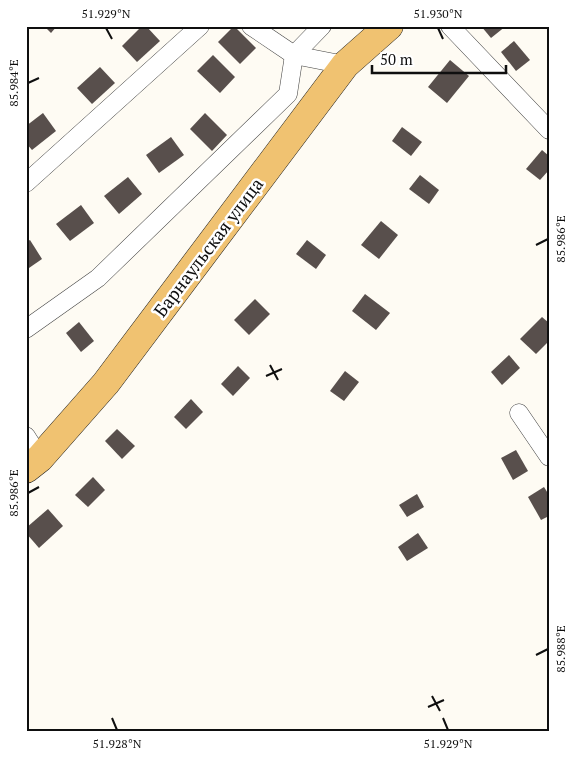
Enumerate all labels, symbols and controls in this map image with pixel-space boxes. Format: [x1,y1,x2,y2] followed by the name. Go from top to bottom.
[81,6,131,21] text: 51.929°N
[413,6,463,21] text: 51.930°N
[372,42,506,74] scale bar
[380,49,413,69] text: 50 m
[6,59,21,107] text: 85.984°E
[148,173,268,321] street label: Барнаульская улица
[553,215,568,263] text: 85.986°E
[6,469,21,517] text: 85.986°E
[553,625,568,673] text: 85.988°E
[92,736,142,751] text: 51.928°N
[423,736,473,751] text: 51.929°N

